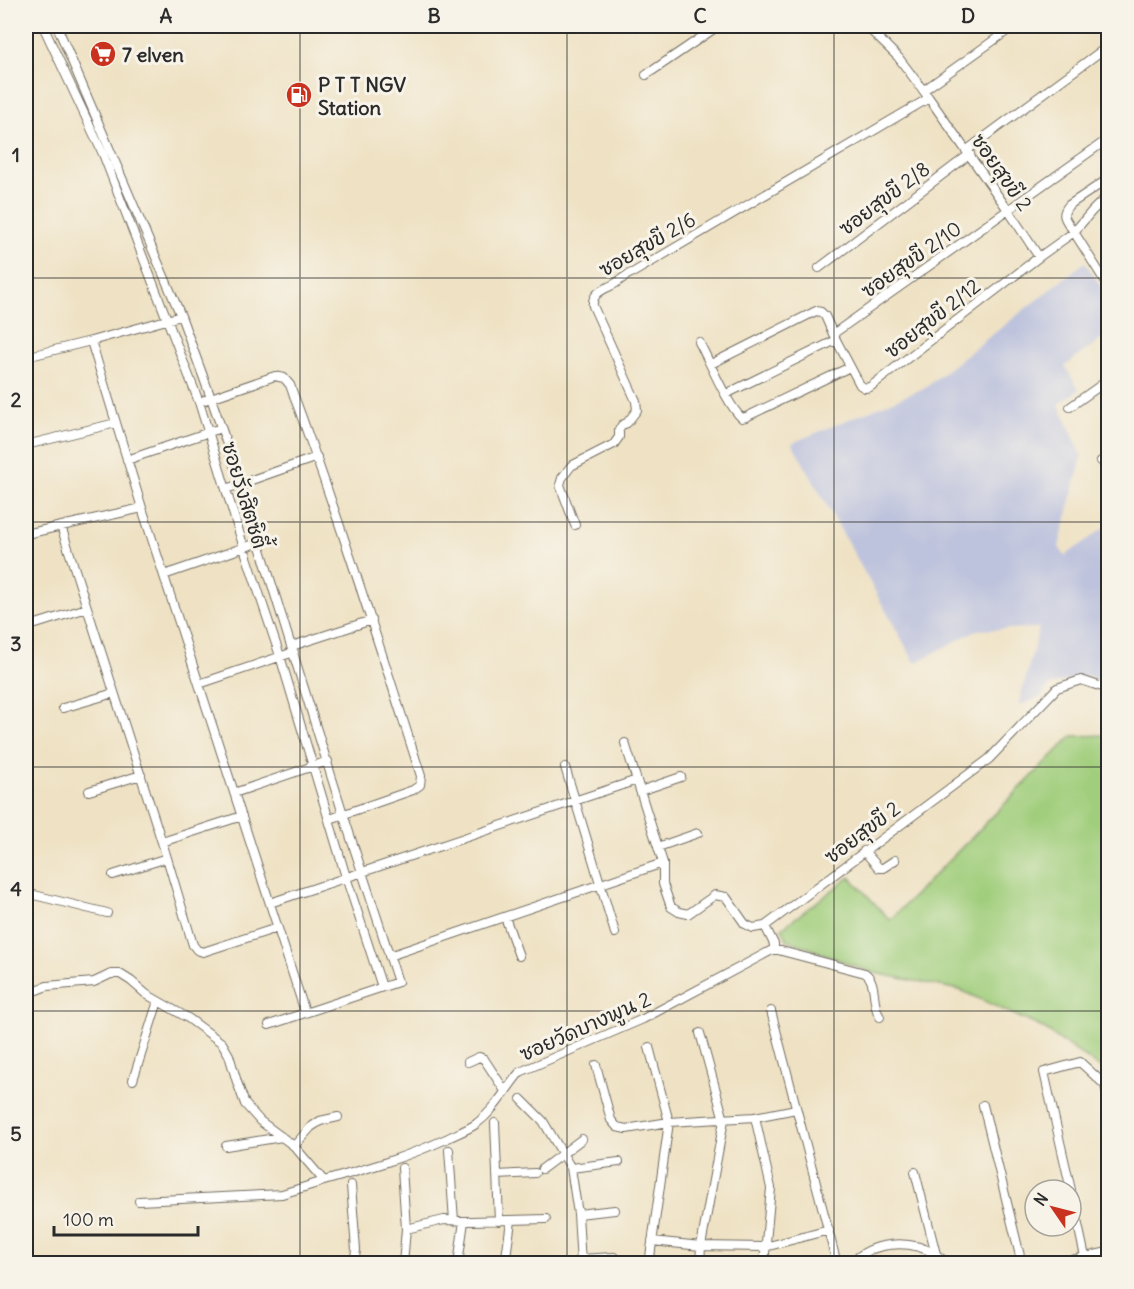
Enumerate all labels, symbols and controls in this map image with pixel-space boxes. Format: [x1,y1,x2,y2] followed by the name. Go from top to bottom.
[160,3,173,28] text: A
[427,3,441,28] text: B
[693,3,707,28] text: C
[961,3,975,28] text: D
[88,39,118,69] supermarket icon: 7 elven
[122,42,184,67] place label: 7 elven
[318,72,406,120] place label: P T T NGV Station
[284,80,314,110] fuel station icon: P T T NGV Station
[963,129,1038,218] street label: ซอยสุขขี 2
[12,142,20,167] text: 1
[834,156,937,243] street label: ซอยสุขขี 2/8
[594,206,702,285] street label: ซอยสุขขี 2/6
[856,215,968,306] street label: ซอยสุขขี 2/10
[879,273,987,366] street label: ซอยสุขขี 2/12
[11,387,22,412] text: 2
[217,437,280,554] street label: ซอยรังสิตซิตี้
[10,631,22,656] text: 3
[819,795,907,872] street label: ซอยสุขขี 2
[10,876,22,901] text: 4
[516,986,656,1070] street label: ซอยวัดบางพูน 2
[10,1121,22,1146] text: 5
[1023,1178,1083,1238] north arrow
[1029,1189,1052,1210] text: N
[54,1199,198,1237] scale bar
[63,1208,114,1231] text: 100 m

